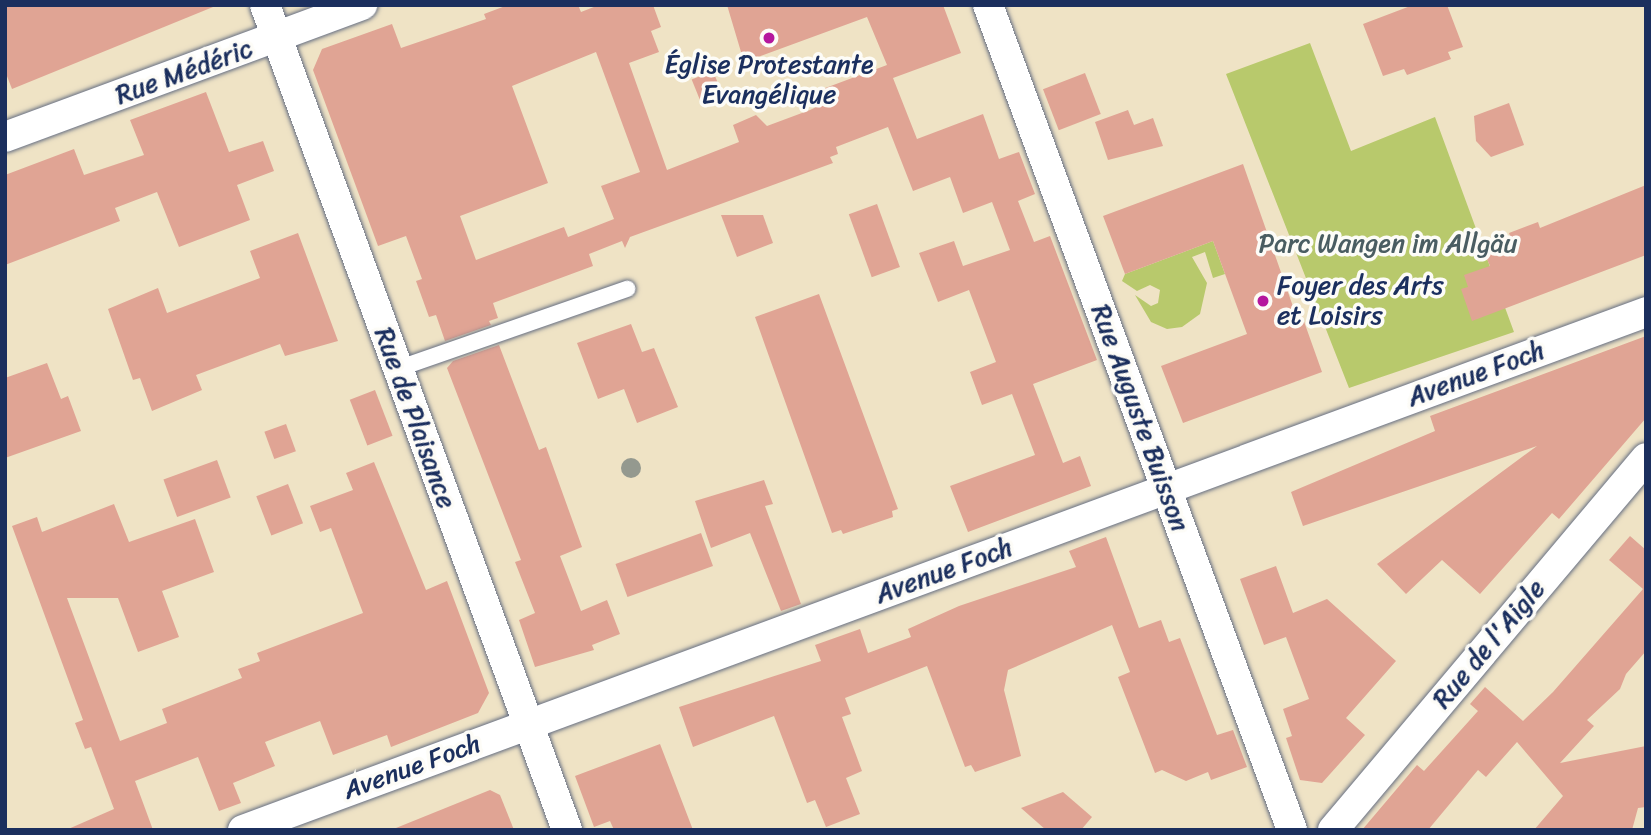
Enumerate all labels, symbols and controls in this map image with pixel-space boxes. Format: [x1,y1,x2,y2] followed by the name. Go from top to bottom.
[761,30,777,46] marker: Église Protestante Evangélique
[112,33,256,111] street label: Rue Médéric
[664,49,874,110] place label: Église Protestante Evangélique
[1258,228,1518,260] park label: Parc Wangen im Allgäu
[1277,270,1444,332] place label: Foyer des Arts et Loisirs
[1255,293,1271,309] marker: Foyer des Arts et Loisirs
[1085,301,1195,535] street label: Rue Auguste Buisson
[367,322,463,514] street label: Rue de Plaisance
[1403,335,1549,413] street label: Avenue Foch
[871,532,1017,610] street label: Avenue Foch
[1426,573,1552,715] street label: Rue de l'Aigle
[339,728,485,806] street label: Avenue Foch

